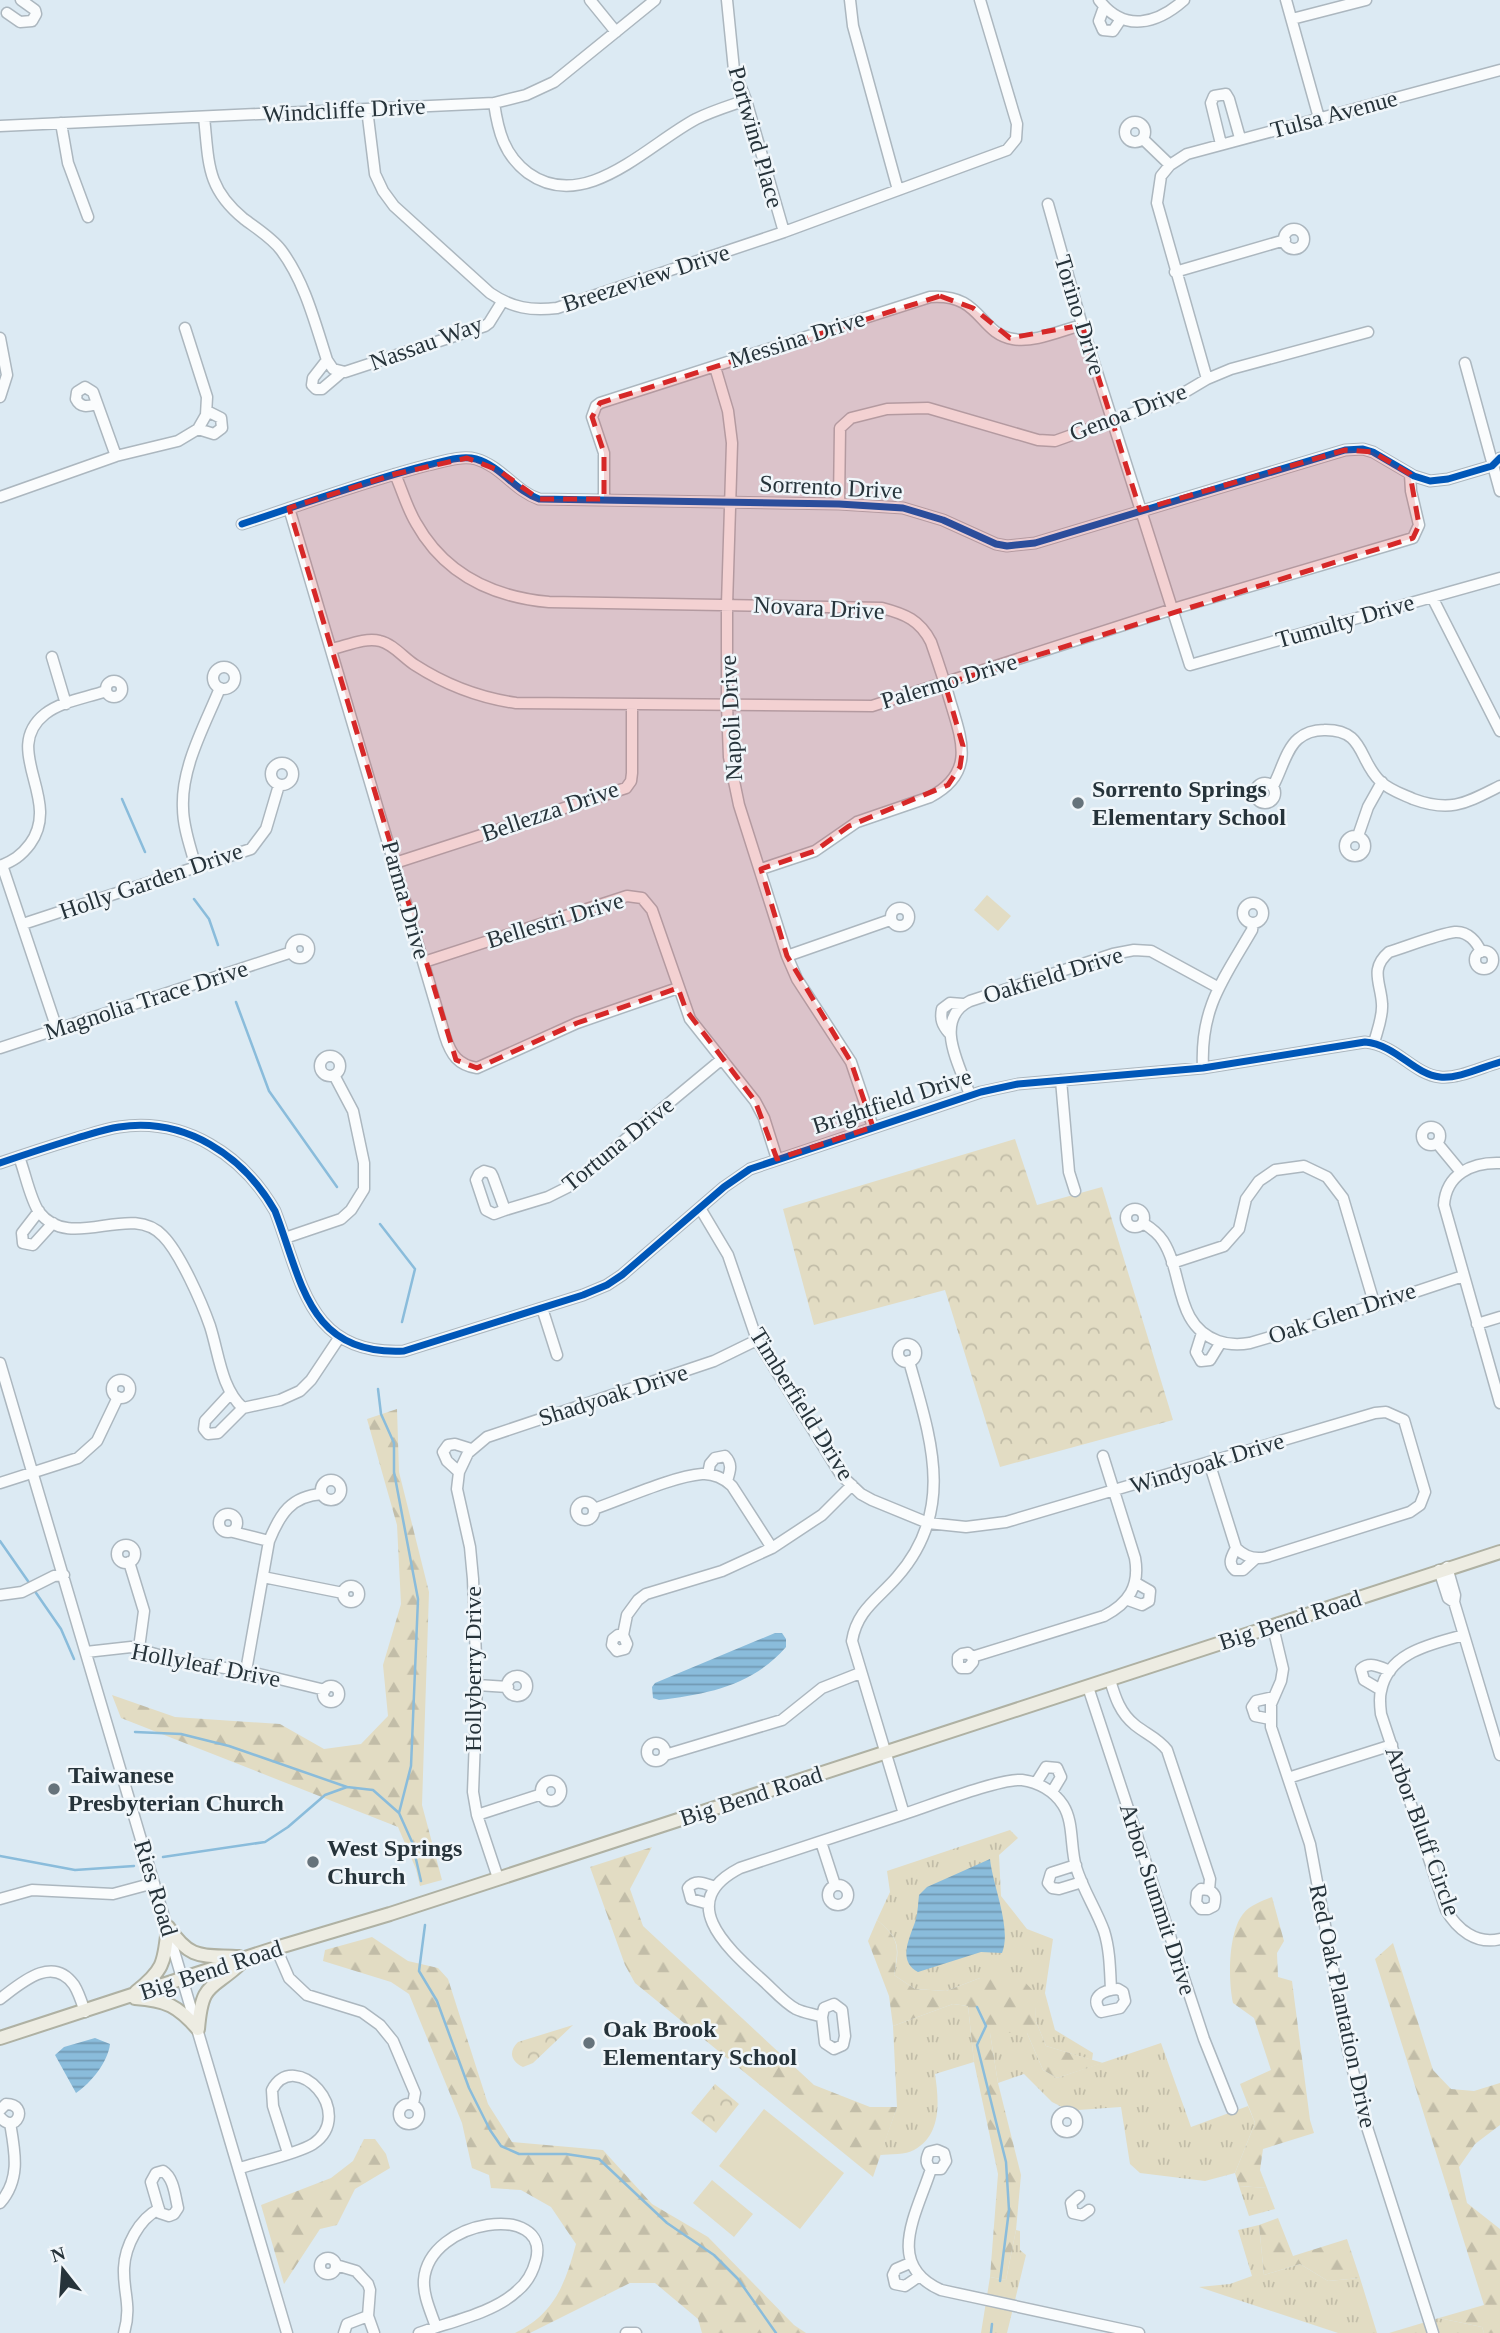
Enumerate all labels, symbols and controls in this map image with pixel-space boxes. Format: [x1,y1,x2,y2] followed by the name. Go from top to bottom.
[723,63,789,211] street label: Portwind Place
[1268,85,1400,143] street label: Tulsa Avenue
[262,93,426,127] street label: Windcliffe Drive
[559,239,733,317] street label: Breezeview Drive
[1049,252,1111,378] street label: Torino Drive
[726,305,868,373] street label: Messina Drive
[366,311,486,375] street label: Nassau Way
[1066,378,1190,446] street label: Genoa Drive
[759,470,903,504] street label: Sorrento Drive
[1273,589,1417,653] street label: Tumulty Drive
[753,592,885,624] street label: Novara Drive
[878,648,1020,714] street label: Palermo Drive
[715,654,747,782] street label: Napoli Drive
[478,775,622,847] street label: Bellezza Drive
[1092,776,1286,830] place label: Sorrento Springs Elementary School
[1070,795,1086,811] marker: Sorrento Springs Elementary School
[56,837,246,925] street label: Holly Garden Drive
[377,838,435,962] street label: Parma Drive
[483,887,627,953] street label: Bellestri Drive
[980,941,1126,1009] street label: Oakfield Drive
[41,955,251,1045] street label: Magnolia Trace Drive
[809,1063,975,1139] street label: Brightfield Drive
[557,1091,679,1197] street label: Tortuna Drive
[1265,1277,1419,1349] street label: Oak Glen Drive
[745,1323,859,1485] street label: Timberfield Drive
[535,1359,691,1431] street label: Shadyoak Drive
[1127,1427,1287,1499] street label: Windyoak Drive
[1216,1585,1364,1655] street label: Big Bend Road
[460,1586,486,1752] street label: Hollyberry Drive
[129,1638,283,1692] street label: Hollyleaf Drive
[1380,1743,1466,1919] street label: Arbor Bluff Circle
[677,1761,825,1831] street label: Big Bend Road
[68,1762,284,1816] place label: Taiwanese Presbyterian Church
[46,1781,62,1797] marker: Taiwanese Presbyterian Church
[1115,1800,1201,1998] street label: Arbor Summit Drive
[327,1835,462,1889] place label: West Springs Church
[129,1837,183,1939] street label: Ries Road
[305,1854,321,1870] marker: West Springs Church
[1304,1882,1382,2130] street label: Red Oak Plantation Drive
[137,1935,285,2005] street label: Big Bend Road
[603,2016,797,2070] place label: Oak Brook Elementary School
[581,2035,597,2051] marker: Oak Brook Elementary School
[28,2235,98,2305] north arrow
[49,2242,68,2266] text: N

